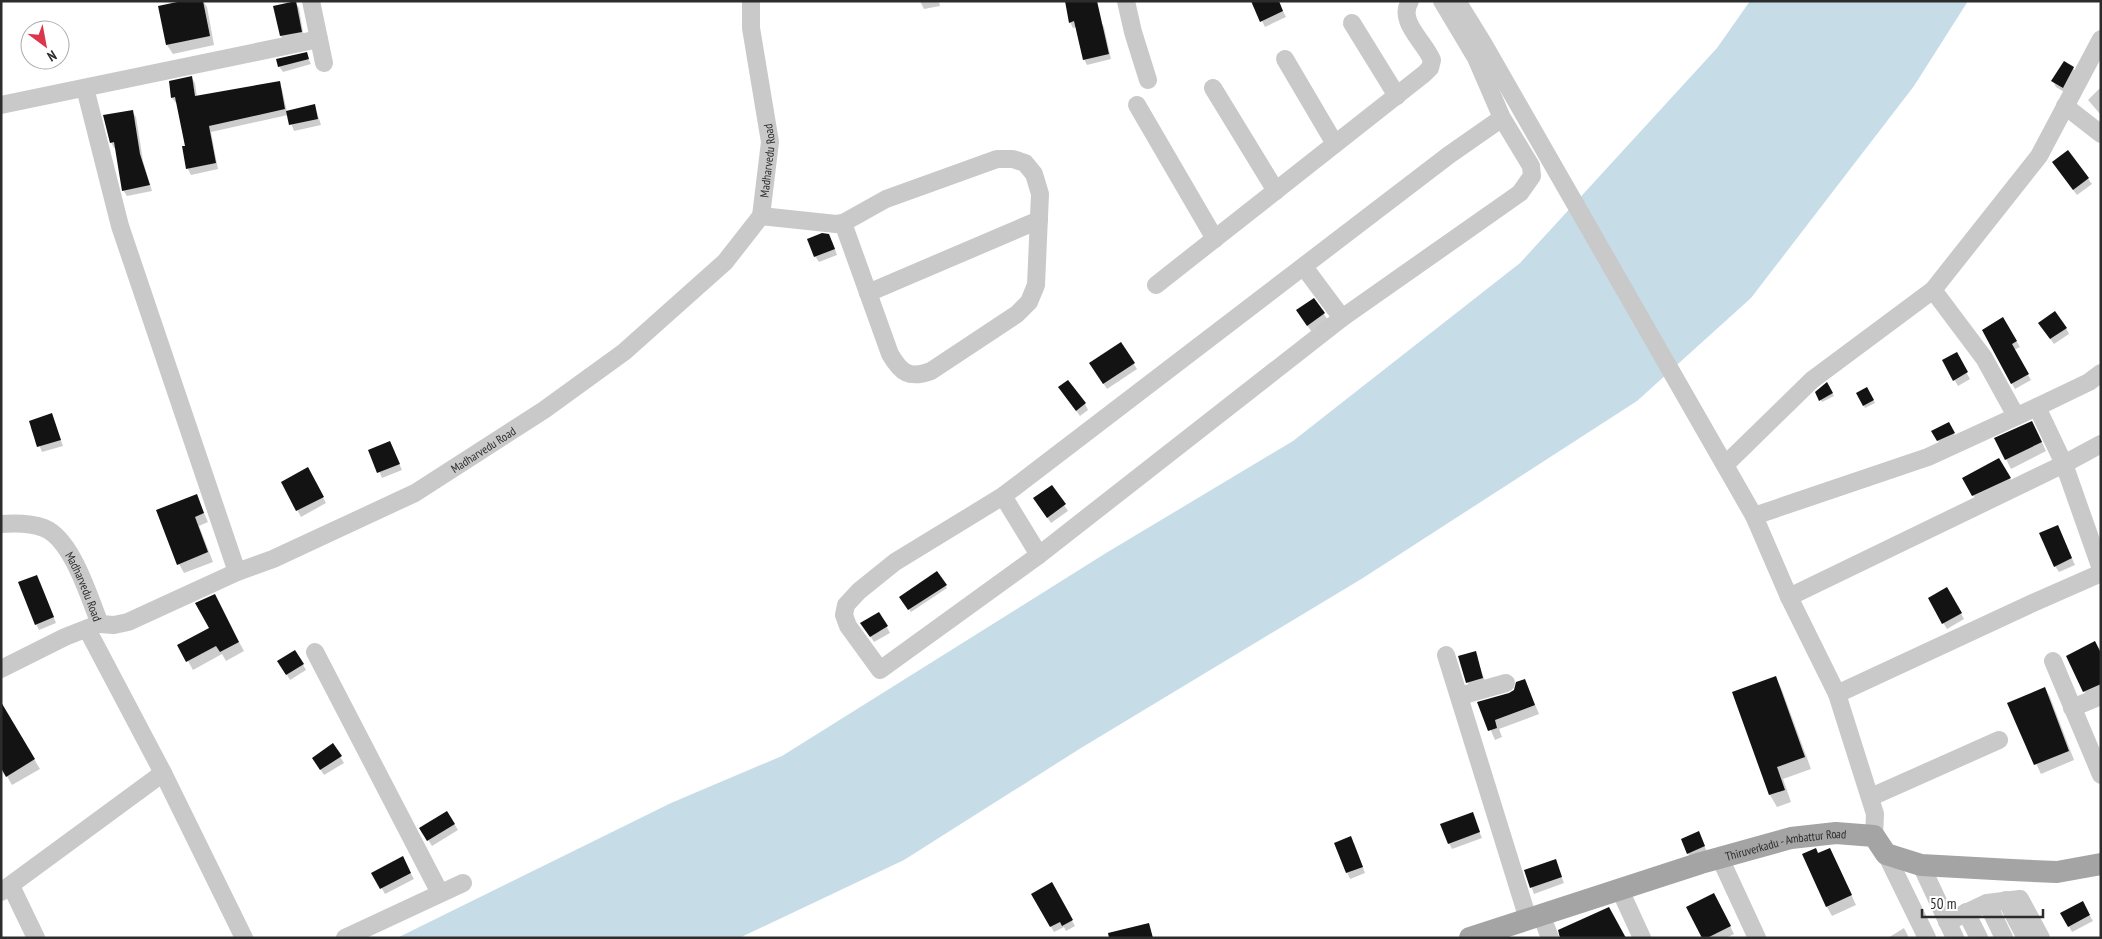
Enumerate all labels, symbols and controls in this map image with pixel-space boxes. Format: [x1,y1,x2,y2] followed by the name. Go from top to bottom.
[20,20,70,70] north arrow
[44,46,60,66] text: N
[756,123,778,198] street label: Madharvedu Road
[448,423,518,476] street label: Madharvedu Road
[62,549,106,623] street label: Madharvedu Road
[1723,826,1847,863] street label: Thiruverkadu - Ambattur Road
[1922,886,2043,918] scale bar
[1930,894,1956,913] text: 50 m

